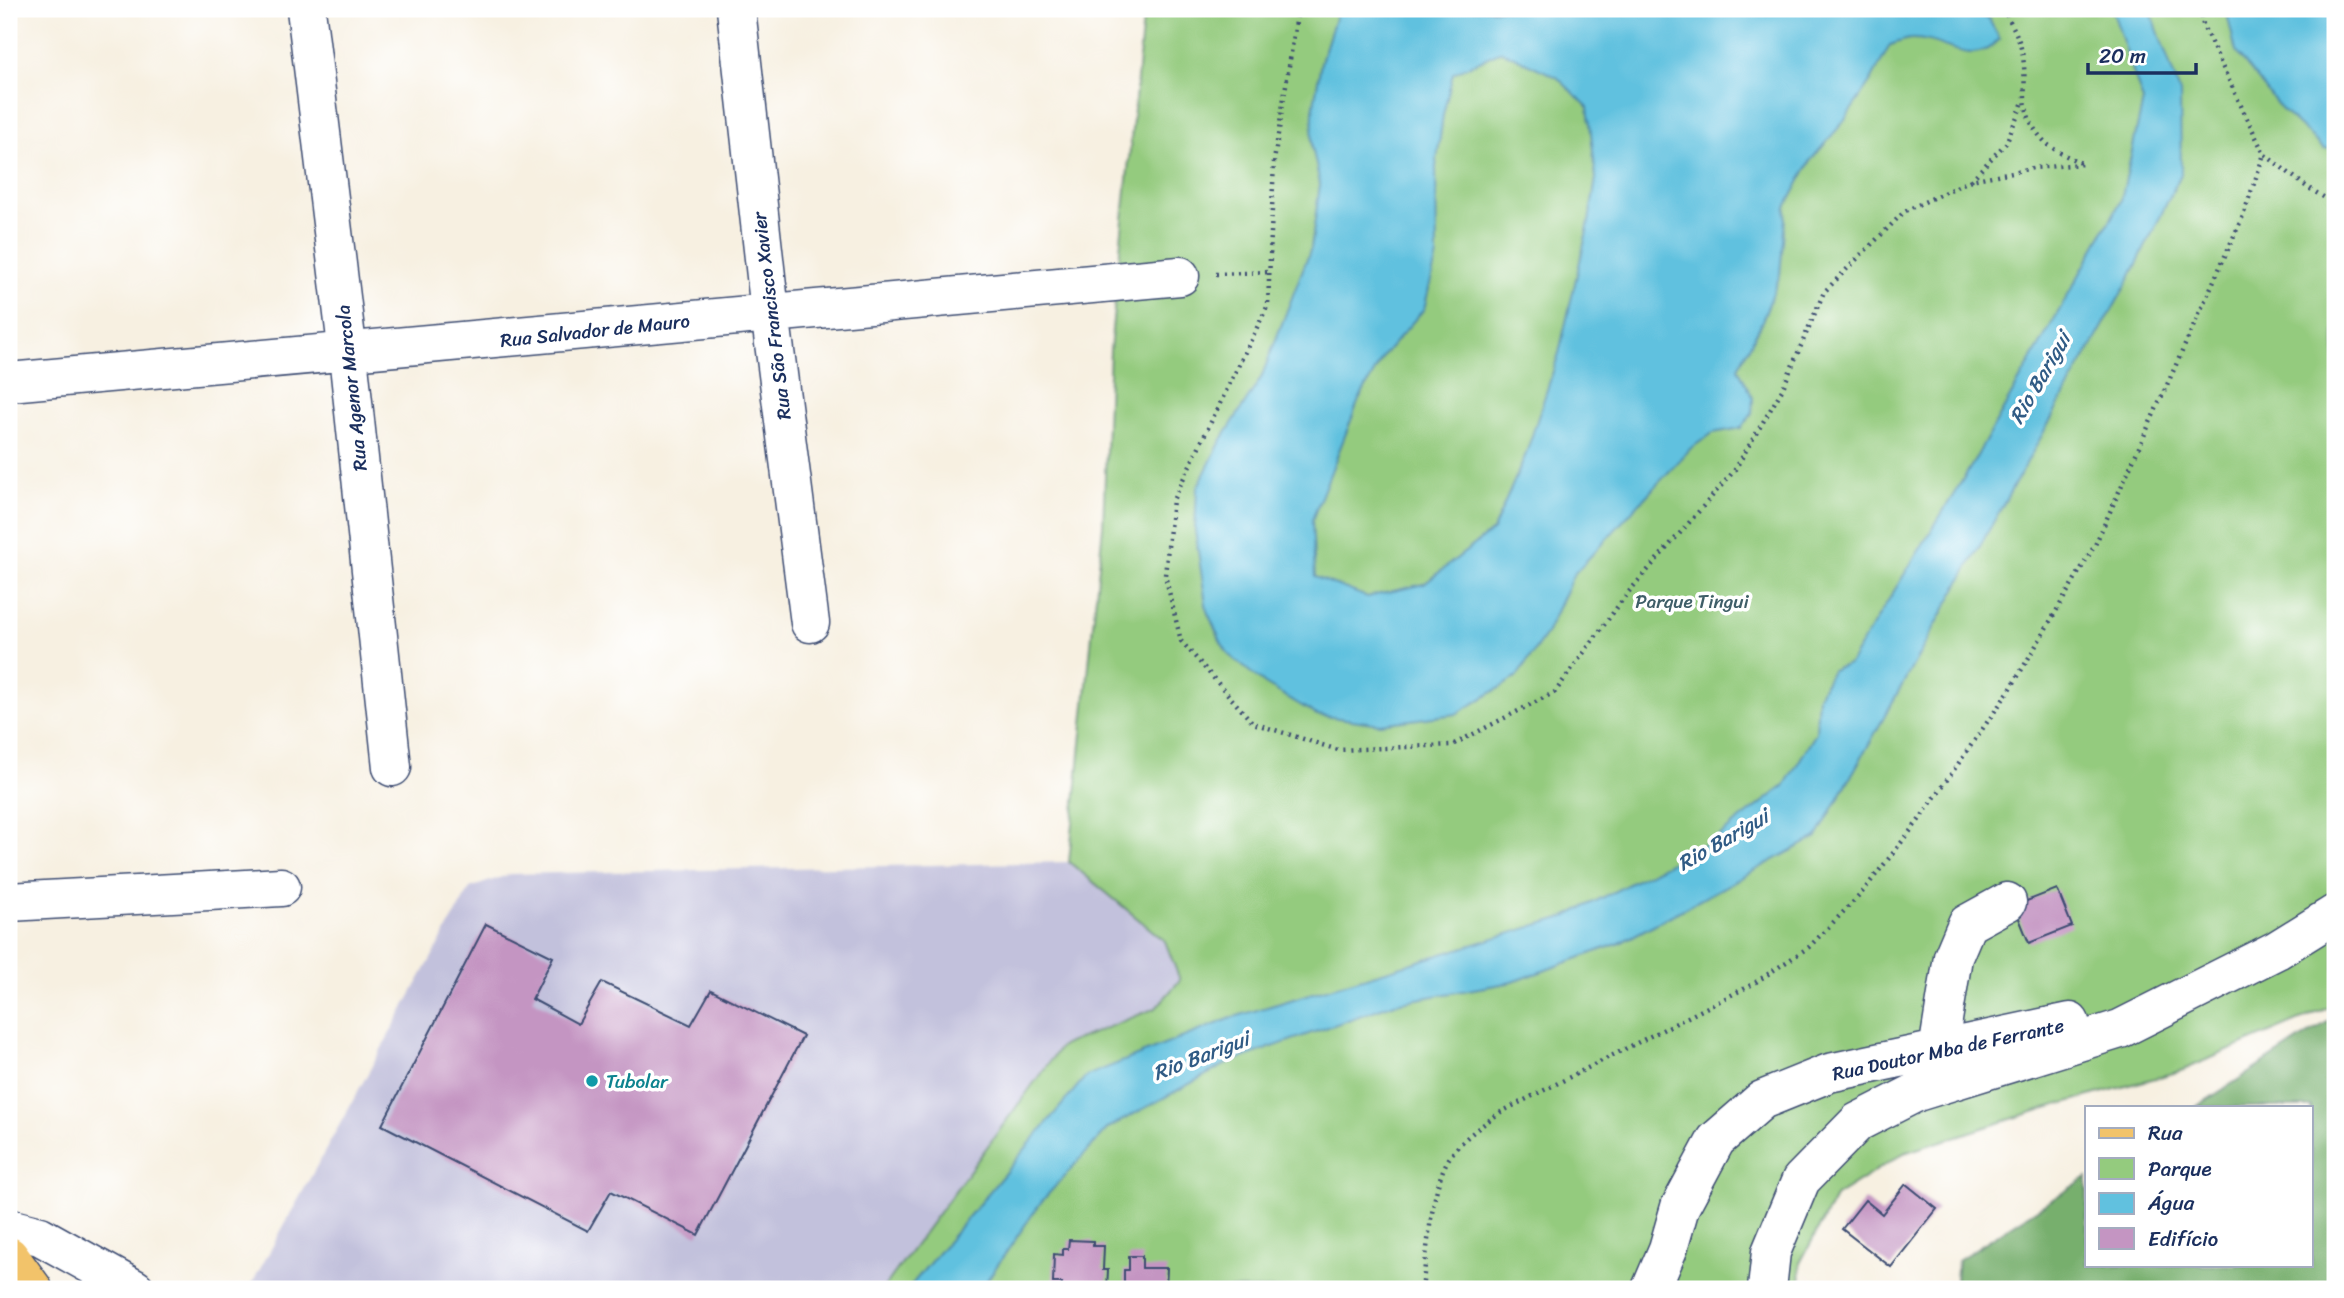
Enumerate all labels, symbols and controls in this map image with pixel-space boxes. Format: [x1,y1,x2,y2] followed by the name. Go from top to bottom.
[2088,32,2197,76] scale bar
[2099,37,2146,75] text: 20 m
[742,209,801,422] street label: Rua São Francisco Xavier
[326,303,377,473] street label: Rua Agenor Marcola
[499,304,691,357] street label: Rua Salvador de Mauro
[1998,321,2084,431] water label: Rio Barigui
[1635,585,1750,618] park label: Parque Tingui
[1670,796,1780,882] water label: Rio Barigui
[1829,1009,2067,1090] street label: Rua Doutor Mba de Ferrante
[1147,1019,1259,1092] water label: Rio Barigui
[606,1065,669,1098] place label: Tubolar
[584,1073,600,1089] marker: Tubolar
[2085,1106,2312,1266] legend
[2148,1114,2183,1152] text: Rua
[2148,1150,2212,1188] text: Parque
[2147,1184,2195,1222] text: Água
[2148,1220,2218,1258] text: Edifício

